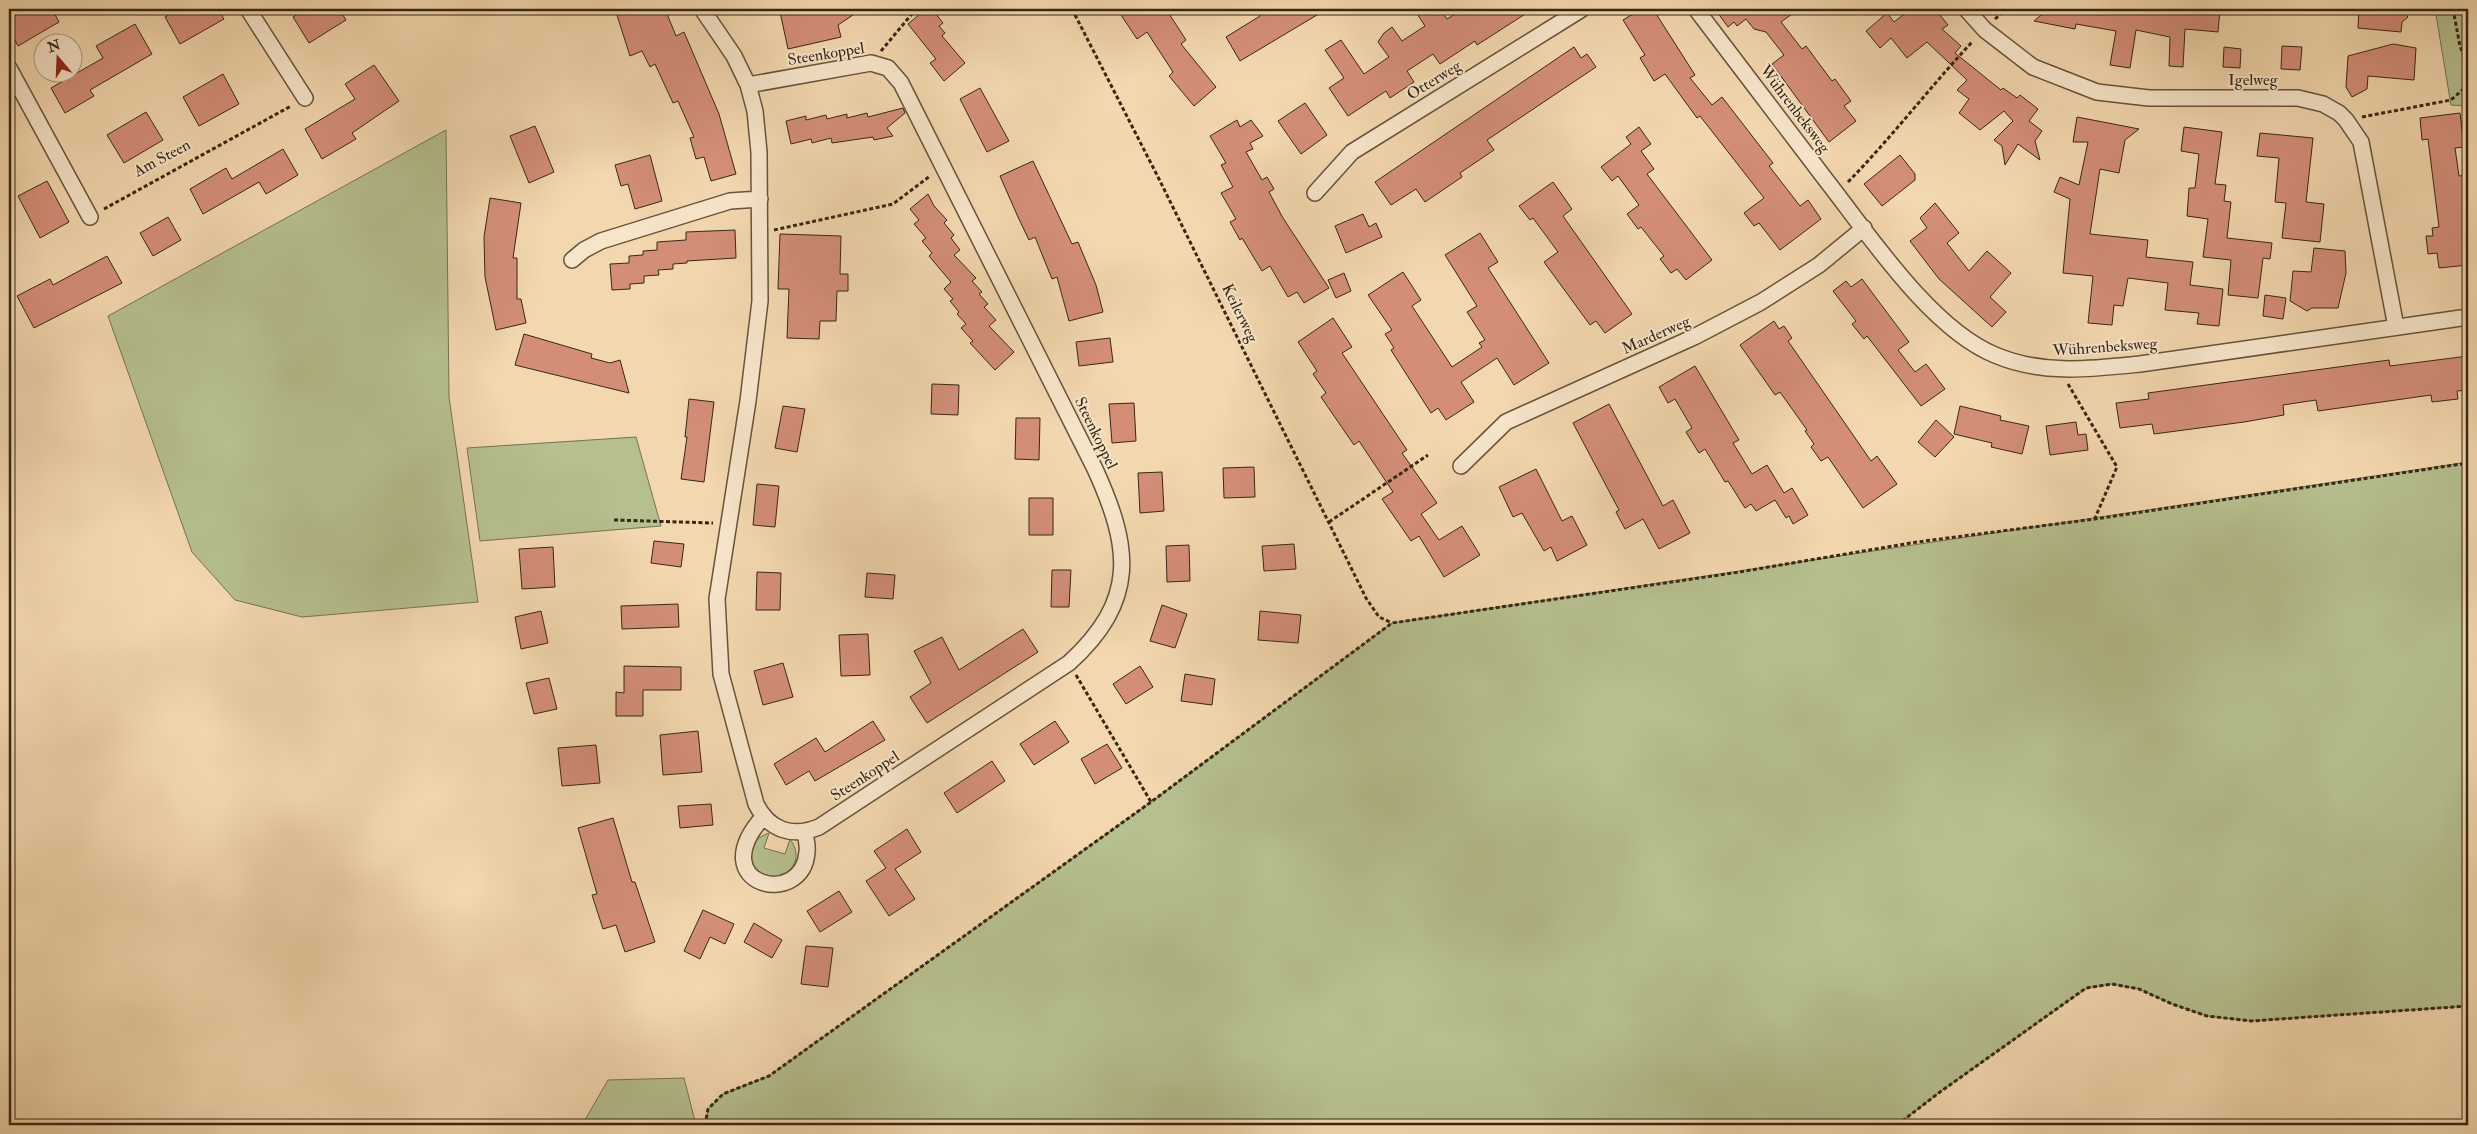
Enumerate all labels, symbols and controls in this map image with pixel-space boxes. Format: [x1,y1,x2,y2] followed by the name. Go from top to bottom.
[32,32,82,82] north arrow
[44,36,63,57] text: N
[786,38,866,71] street label: Steenkoppel
[1403,55,1466,104] street label: Otterweg
[1755,60,1835,158] street label: Wührenbeksweg
[2228,70,2279,90] street label: Igelweg
[129,135,194,182] street label: Am Steen
[1217,280,1263,347] street label: Keilerweg
[1619,311,1694,359] street label: Marderweg
[2051,333,2159,361] street label: Wührenbeksweg
[1069,394,1122,473] street label: Steenkoppel
[827,746,904,806] street label: Steenkoppel

